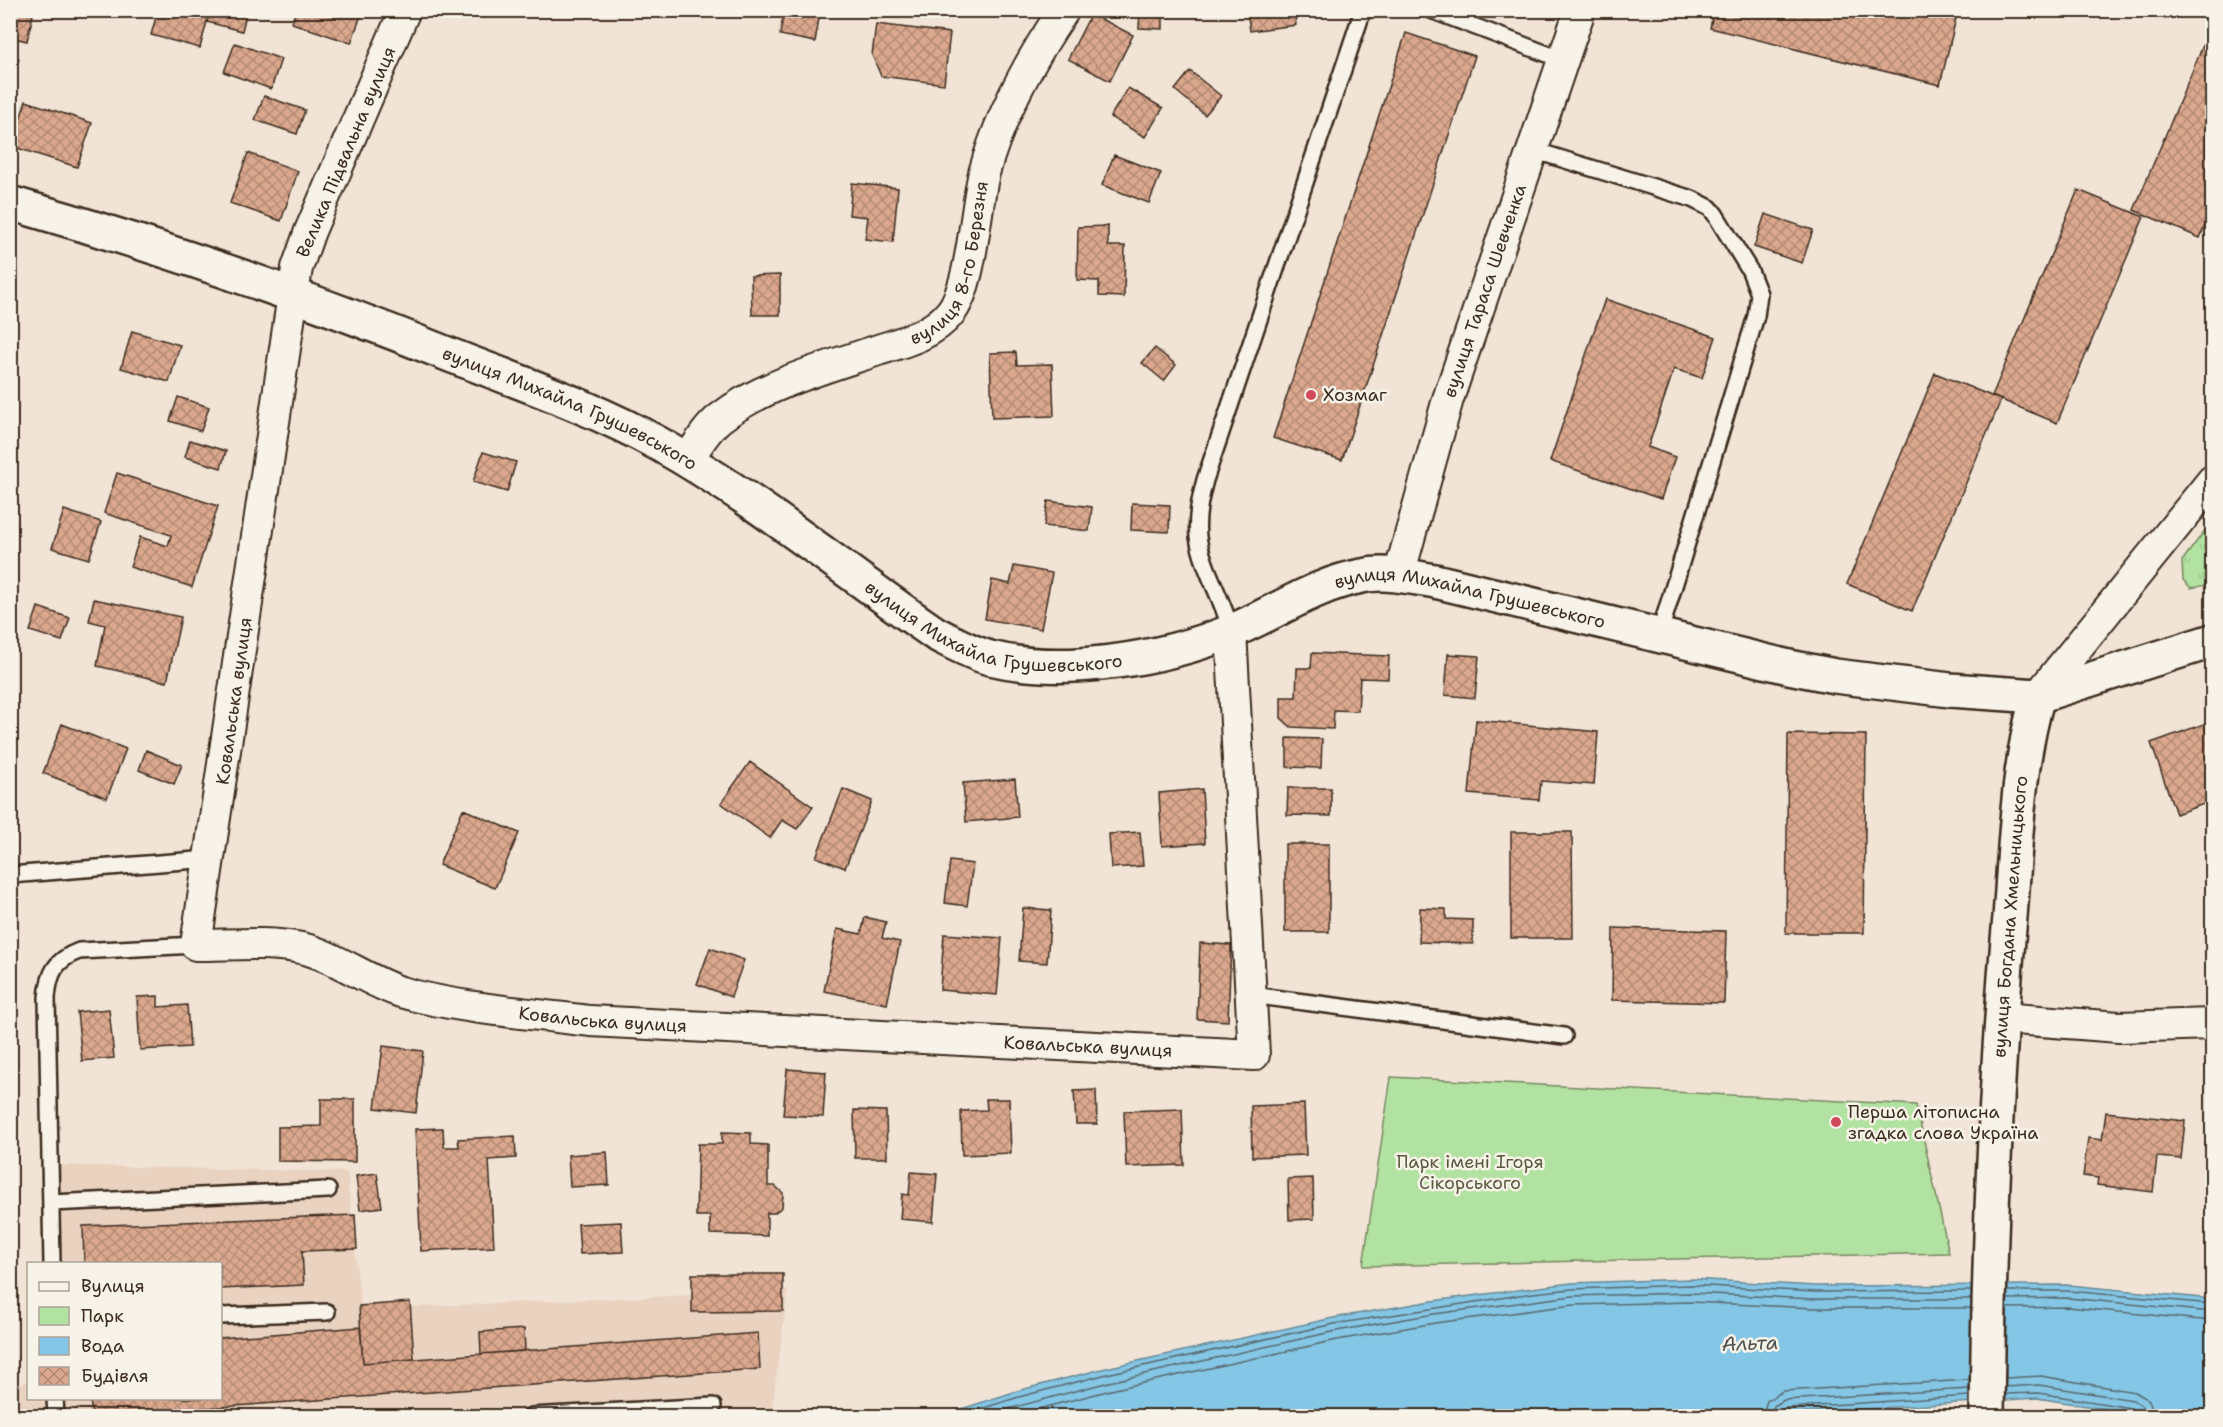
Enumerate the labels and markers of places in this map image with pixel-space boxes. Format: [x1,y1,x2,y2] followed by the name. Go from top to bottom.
[1323,383,1387,407] place label: Хозмаг
[1304,388,1318,402] marker: Хозмаг
[1848,1100,2038,1145] place label: Перша літописна згадка слова Україна
[1829,1115,1843,1129] marker: Перша літописна згадка слова Україна

